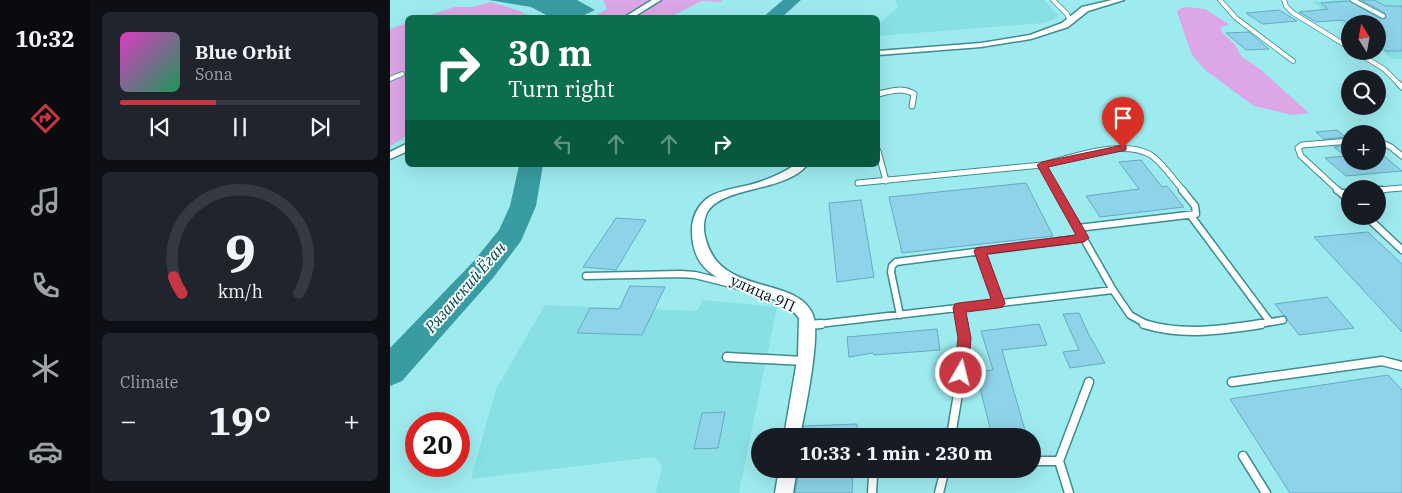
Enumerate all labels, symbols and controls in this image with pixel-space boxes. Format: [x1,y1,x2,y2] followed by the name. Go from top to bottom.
[1341,15,1386,60] north arrow
[1341,15,1386,225] map controls
[15,24,75,53] text: 10:32
[508,30,592,76] text: 30 m
[425,35,490,100] icon: right
[195,40,291,64] text: Blue Orbit
[195,64,232,84] text: Sona
[1341,70,1386,115] button: search
[508,74,615,103] text: Turn right
[1102,97,1144,148] pin
[28,101,63,136] icon: directions
[1109,104,1137,132] icon: arrive
[146,113,174,141] icon: previous
[226,113,254,141] icon: pause
[306,113,334,141] icon: next
[1341,125,1386,170] button: +
[549,130,577,158] icon: left
[602,130,630,158] icon: ahead
[655,130,683,158] icon: ahead
[708,130,736,158] icon: right
[1341,180,1386,225] button: −
[28,184,63,219] icon: music
[224,219,256,286] text: 9
[420,238,510,337] water label: Рязанский Ёган
[28,268,63,303] icon: phone
[728,270,798,316] street label: улица 9П
[217,280,263,303] text: km/h
[934,346,986,398] position arrow
[28,351,63,386] icon: climate
[120,372,178,392] text: Climate
[208,396,272,445] text: 19°
[120,402,137,439] text: −
[343,402,360,439] text: +
[405,412,470,477] speed limit sign: 20
[28,434,63,469] icon: car
[800,441,992,465] text: 10:33 · 1 min · 230 m

